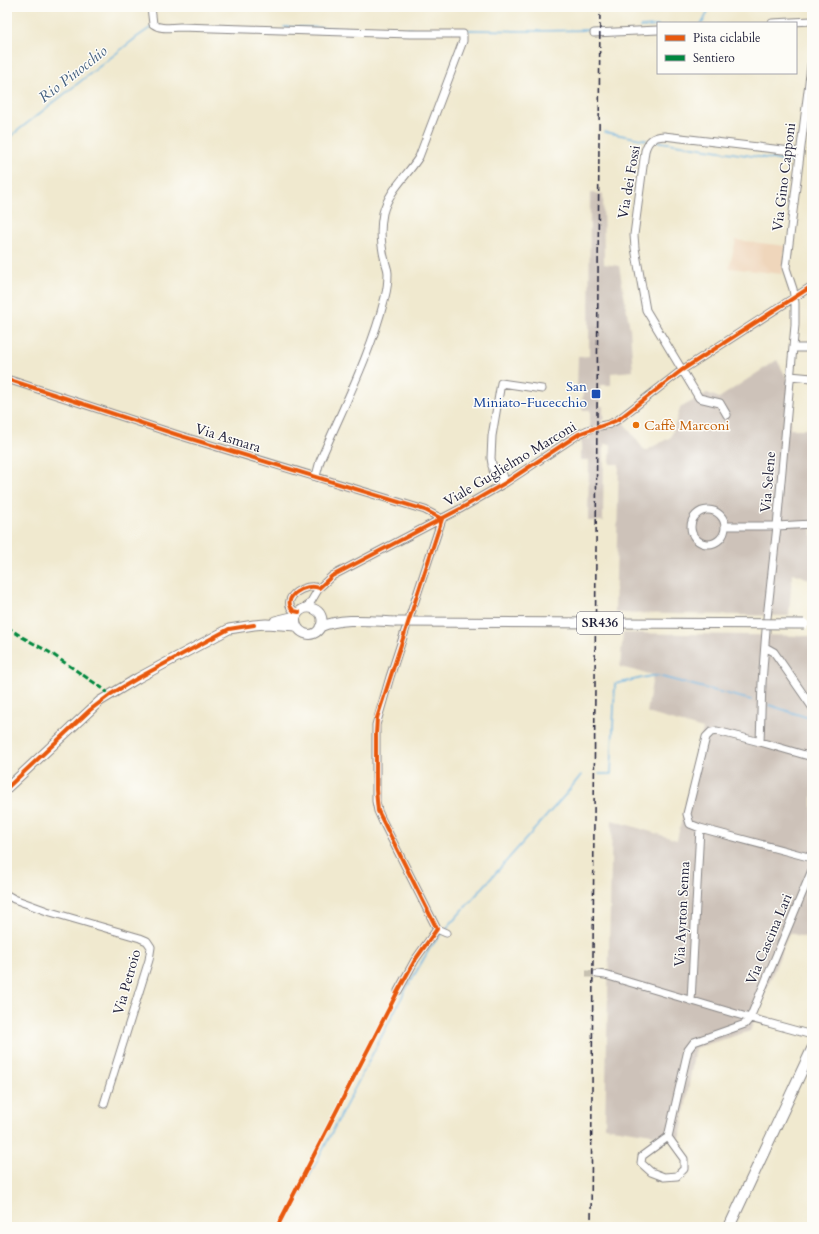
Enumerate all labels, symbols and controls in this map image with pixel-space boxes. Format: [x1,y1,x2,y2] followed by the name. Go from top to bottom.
[657,22,797,74] legend
[693,30,761,46] text: Pista ciclabile
[35,41,111,107] water label: Rio Pinocchio
[693,50,735,66] text: Sentiero
[768,121,800,232] street label: Via Gino Capponi
[613,144,645,220] street label: Via dei Fossi
[473,377,587,412] place label: San Miniato-Fucecchio
[590,388,602,400] marker: San Miniato-Fucecchio
[644,416,730,435] place label: Caffè Marconi
[440,417,580,511] street label: Viale Guglielmo Marconi
[193,419,263,457] street label: Via Asmara
[631,420,641,430] marker: Caffè Marconi
[756,450,780,514] street label: Via Selene
[577,612,623,634] road number: SR436
[670,861,694,967] street label: Via Ayrton Senna
[741,891,797,987] street label: Via Cascina Lari
[109,947,146,1017] street label: Via Petroio

